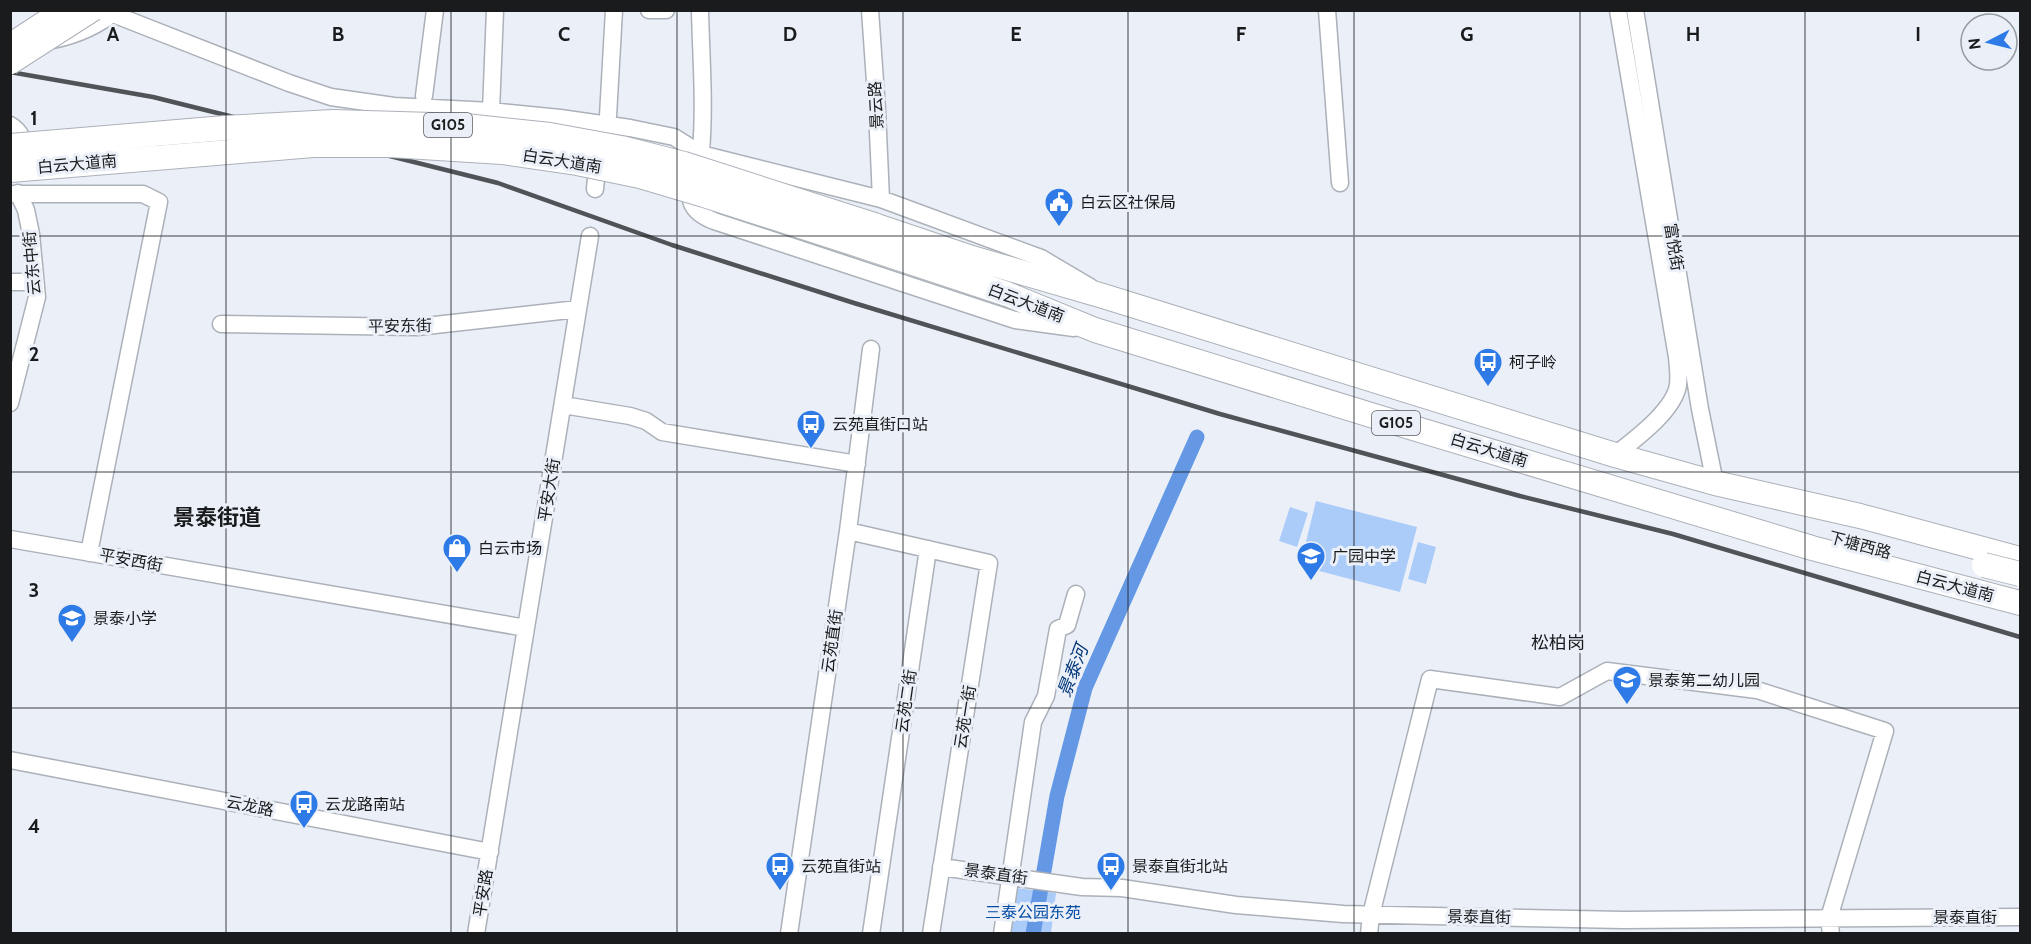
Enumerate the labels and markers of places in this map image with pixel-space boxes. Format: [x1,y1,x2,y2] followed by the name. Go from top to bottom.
[1043,186,1075,228] public building icon: 白云区社保局
[1080,193,1176,212] place label: 白云区社保局
[1472,346,1504,388] bus stop icon: 柯子岭
[1509,353,1557,372] place label: 柯子岭
[795,408,827,450] bus stop icon: 云苑直街口站
[832,415,928,434] place label: 云苑直街口站
[441,532,473,574] shop icon: 白云市场
[478,539,542,558] place label: 白云市场
[1295,540,1327,582] school or university icon: 广园中学
[1332,547,1396,566] place label: 广园中学
[56,602,88,644] school or university icon: 景泰小学
[93,609,157,628] place label: 景泰小学
[1611,664,1643,706] school or university icon: 景泰第二幼儿园
[1648,671,1760,690] place label: 景泰第二幼儿园
[288,788,320,830] bus stop icon: 云龙路南站
[325,795,405,814] place label: 云龙路南站
[764,850,796,892] bus stop icon: 云苑直街站
[1095,850,1127,892] bus stop icon: 景泰直街北站
[801,857,881,876] place label: 云苑直街站
[1132,857,1228,876] place label: 景泰直街北站

